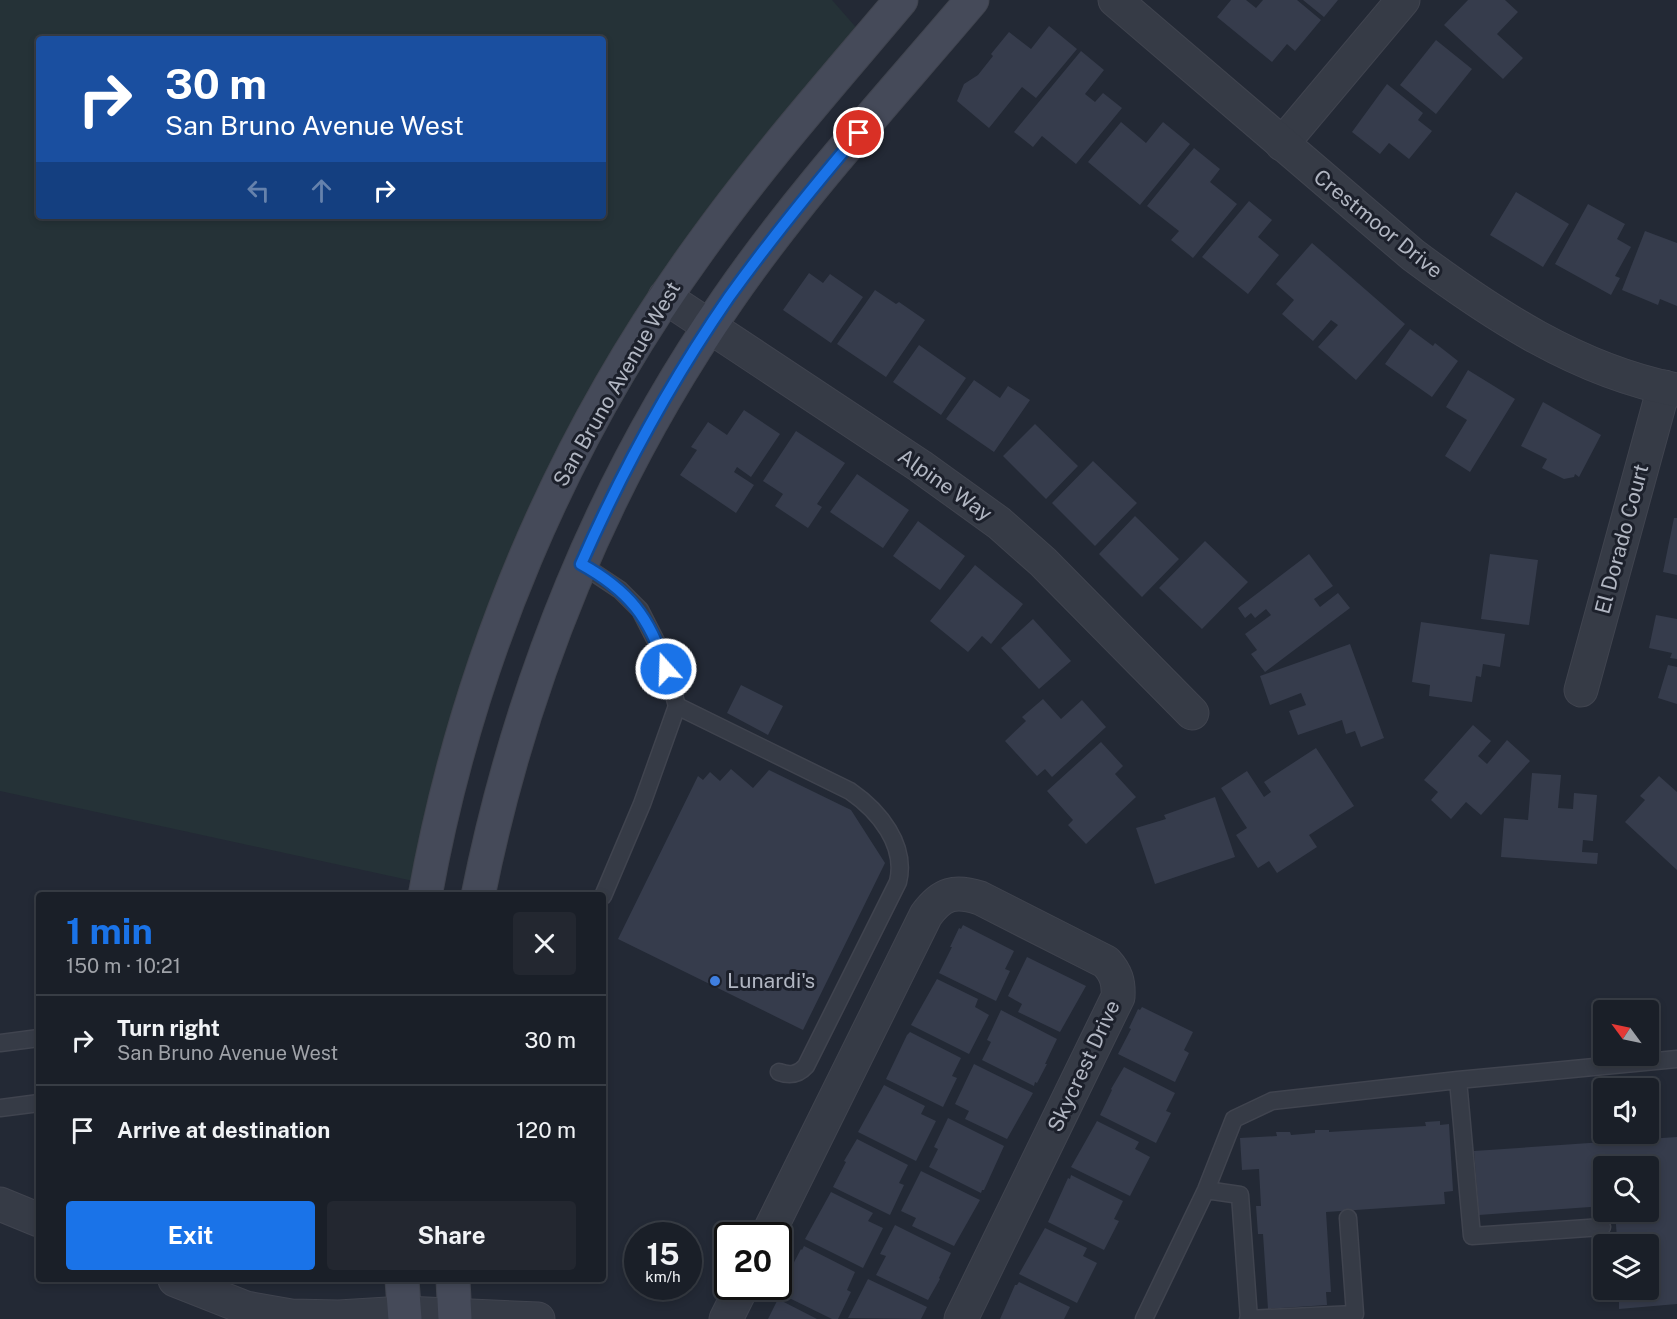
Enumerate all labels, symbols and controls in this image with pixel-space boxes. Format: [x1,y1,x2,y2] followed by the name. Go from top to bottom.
[165,59,267,108] text: 30 m
[66,60,144,138] icon: right
[833,107,884,158] pin
[165,109,464,141] text: San Bruno Avenue West
[842,116,875,149] icon: arrive
[1309,164,1448,283] street label: Crestmoor Drive
[242,174,275,207] icon: left
[305,174,338,207] icon: ahead
[368,174,401,207] icon: right
[548,277,686,491] street label: San Bruno Avenue West
[893,443,997,526] street label: Alpine Way
[1589,461,1654,617] street label: El Dorado Court
[634,637,698,701] position arrow
[66,910,153,952] text: 1 min
[513,912,576,975] button: close
[66,954,181,978] text: 150 m · 10:21
[727,968,815,993] place label: Lunardi's
[708,974,722,988] marker: Lunardi's
[1042,996,1125,1136] street label: Skycrest Drive
[1593,1000,1659,1066] north arrow
[1593,1000,1659,1300] map controls
[117,1015,220,1041] text: Turn right
[66,1024,99,1057] icon: right
[524,1027,576,1053] text: 30 m
[117,1041,338,1065] text: San Bruno Avenue West
[1593,1078,1659,1144] button: sound
[66,1114,99,1147] icon: arrive
[117,1117,330,1143] text: Arrive at destination
[516,1117,576,1143] text: 120 m
[1593,1156,1659,1222] button: search
[66,1201,315,1270] button: Exit
[327,1201,576,1270] button: Share
[714,1222,792,1300] speed limit sign: 20
[1593,1234,1659,1300] button: layers
[646,1236,680,1272] text: 15
[645,1268,681,1285] text: km/h

